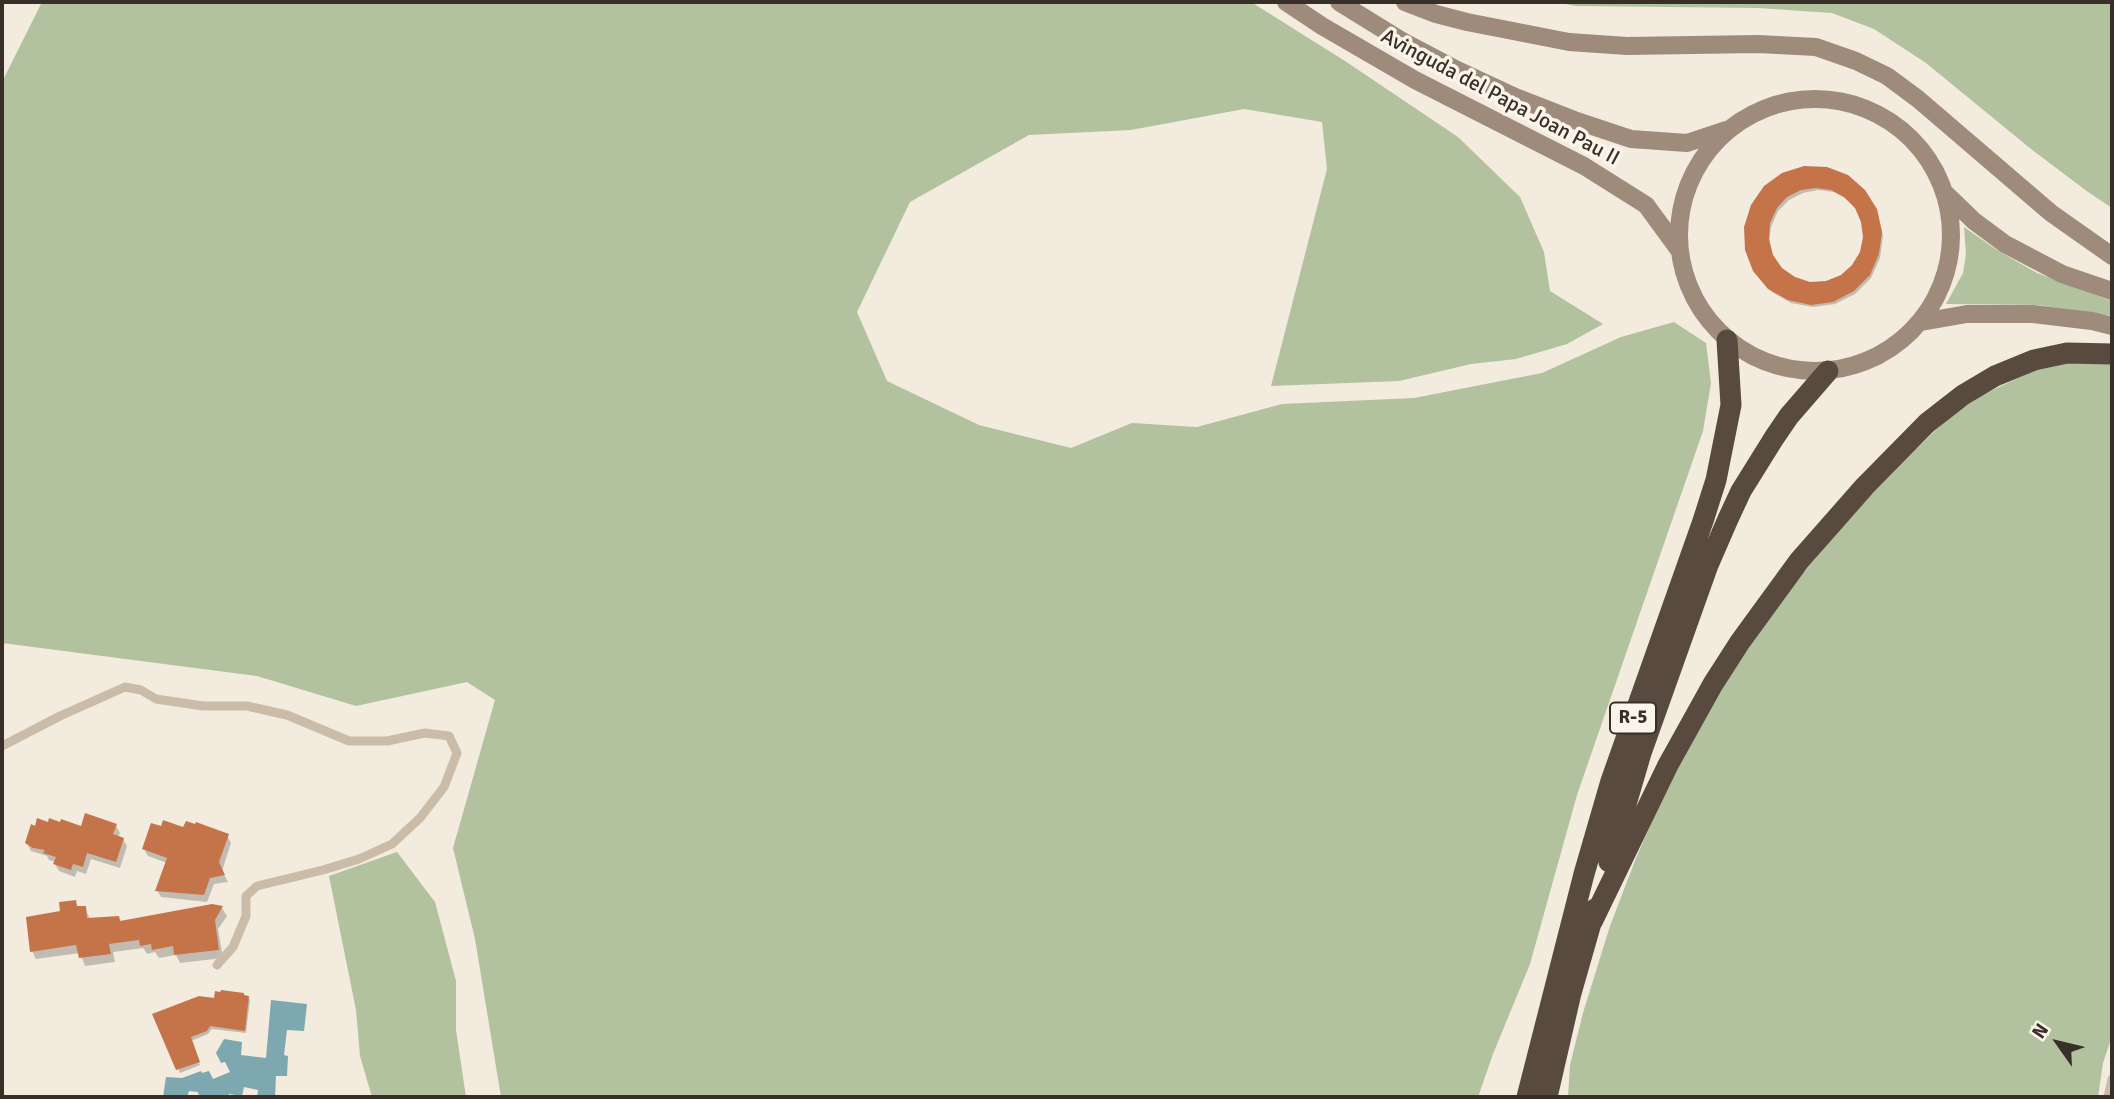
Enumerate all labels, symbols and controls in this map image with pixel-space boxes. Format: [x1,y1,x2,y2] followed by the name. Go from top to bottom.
[1376,24,1624,172] street label: Avinguda del Papa Joan Pau II
[1610,702,1656,734] road number: R-5
[2023,1008,2093,1078] north arrow
[2027,1019,2054,1043] text: N

